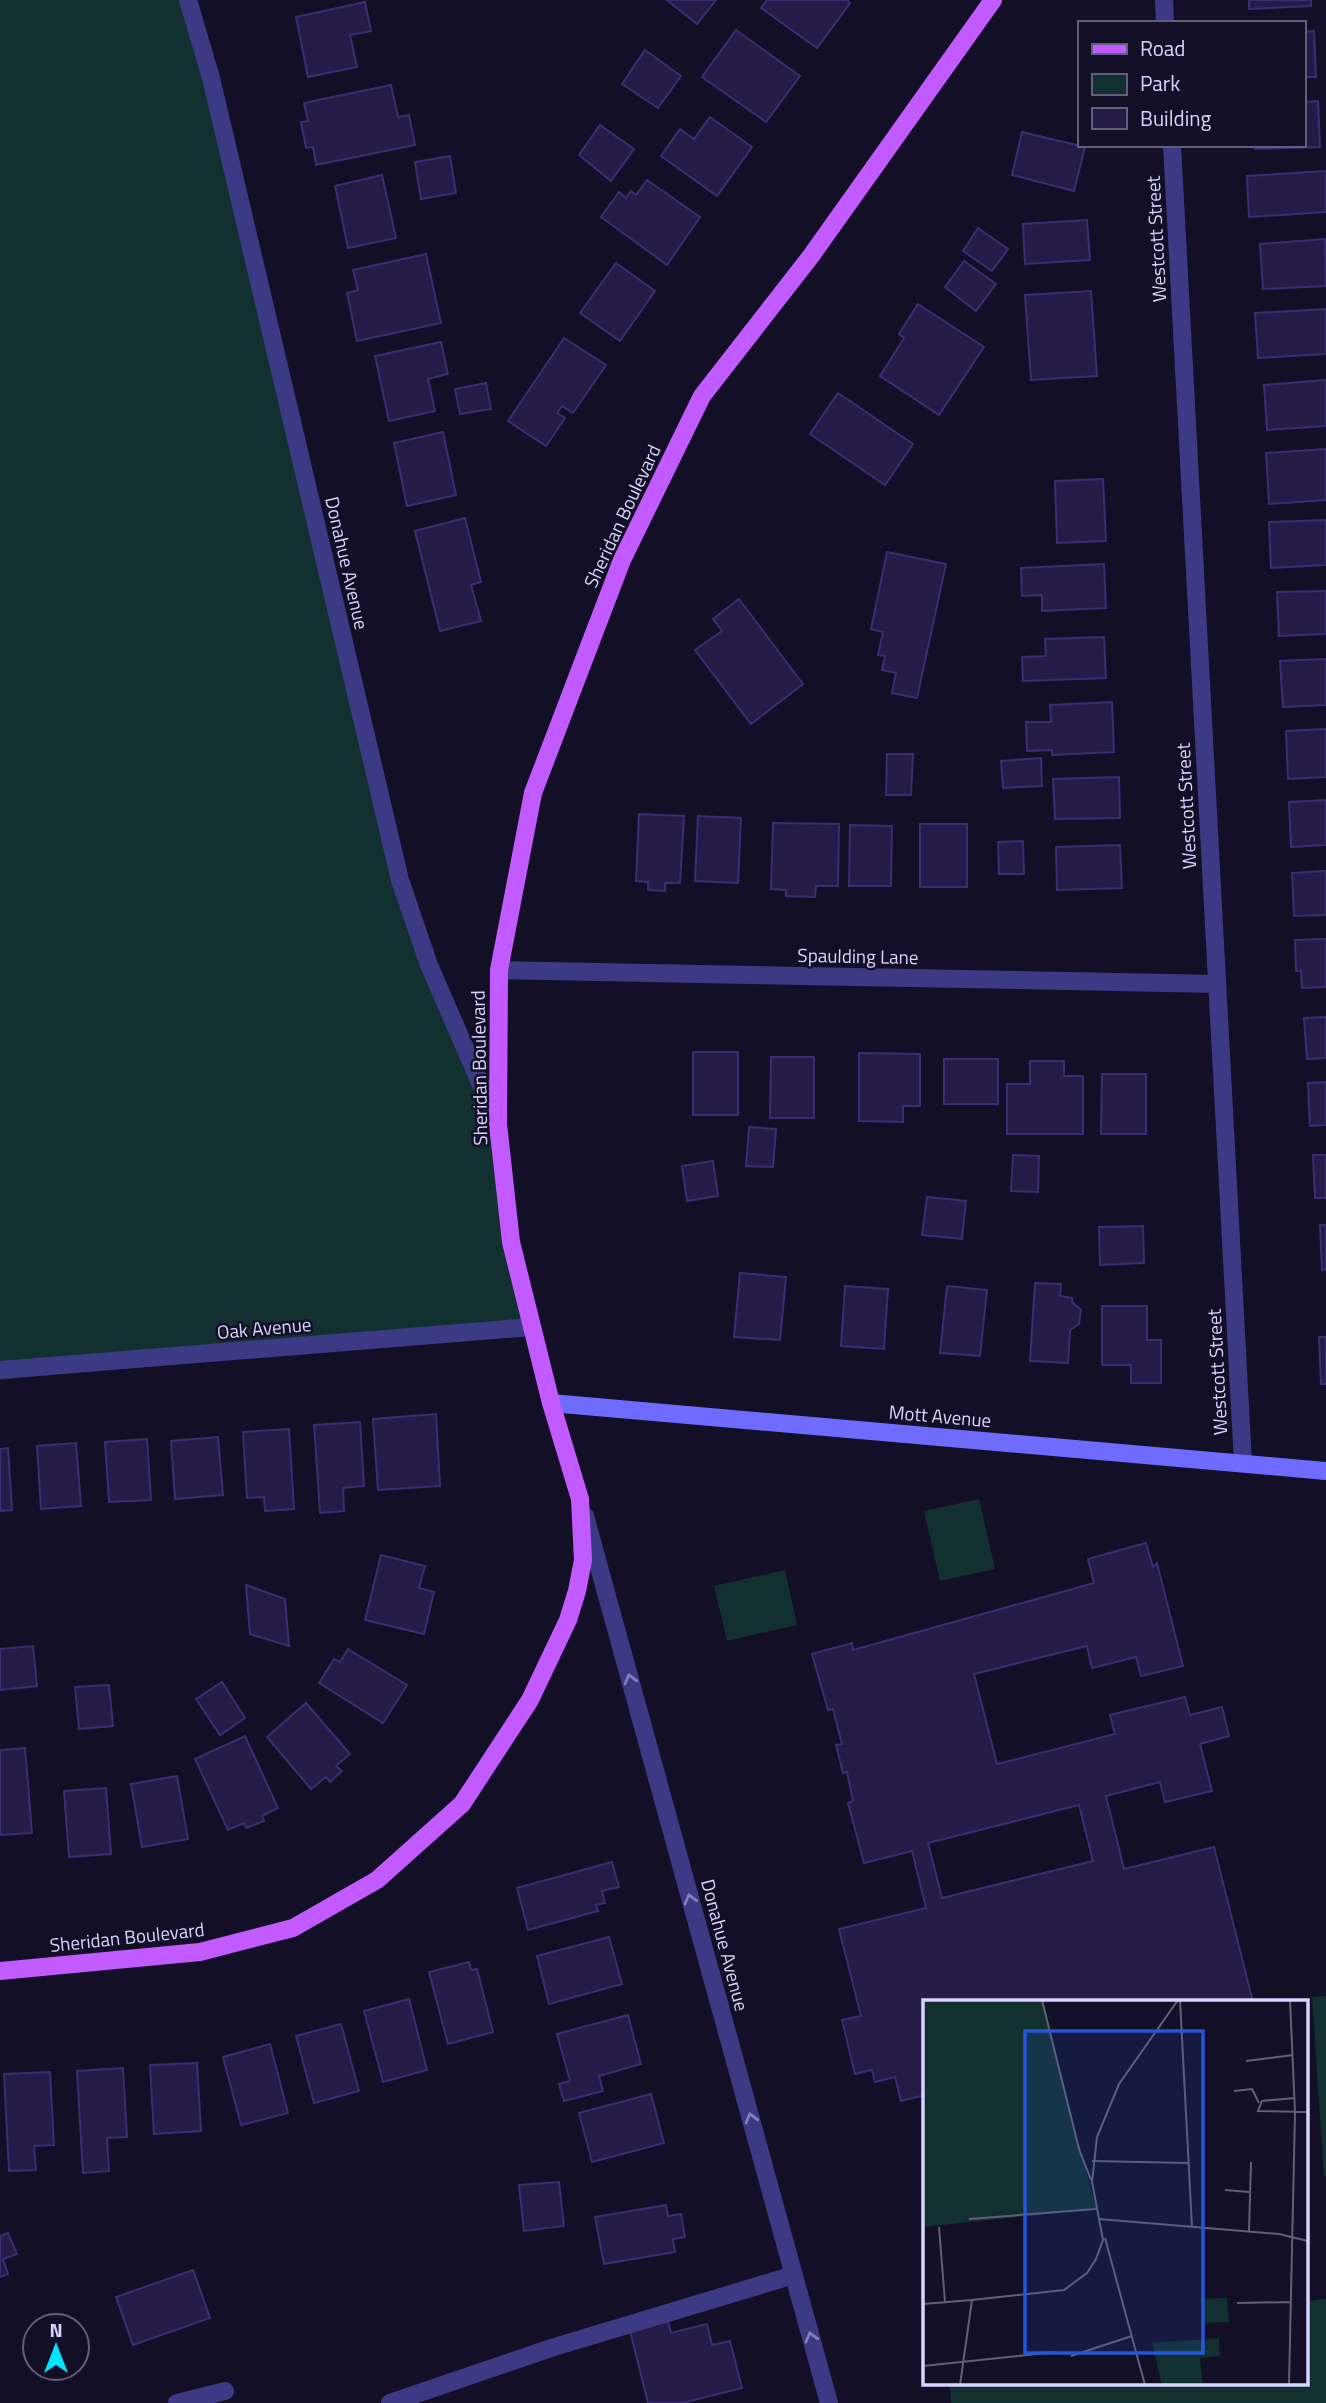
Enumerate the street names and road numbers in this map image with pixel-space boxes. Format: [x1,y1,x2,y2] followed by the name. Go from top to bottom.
[1138,175,1173,303] street label: Westcott Street
[576,439,668,592] street label: Sheridan Boulevard
[318,494,377,632] street label: Donahue Avenue
[1168,742,1203,870] street label: Westcott Street
[797,940,919,971] street label: Spaulding Lane
[463,990,494,1146] street label: Sheridan Boulevard
[1199,1308,1234,1436] street label: Westcott Street
[215,1309,312,1346] street label: Oak Avenue
[888,1397,993,1434] street label: Mott Avenue
[694,1876,757,2014] street label: Donahue Avenue
[48,1914,206,1959] street label: Sheridan Boulevard

